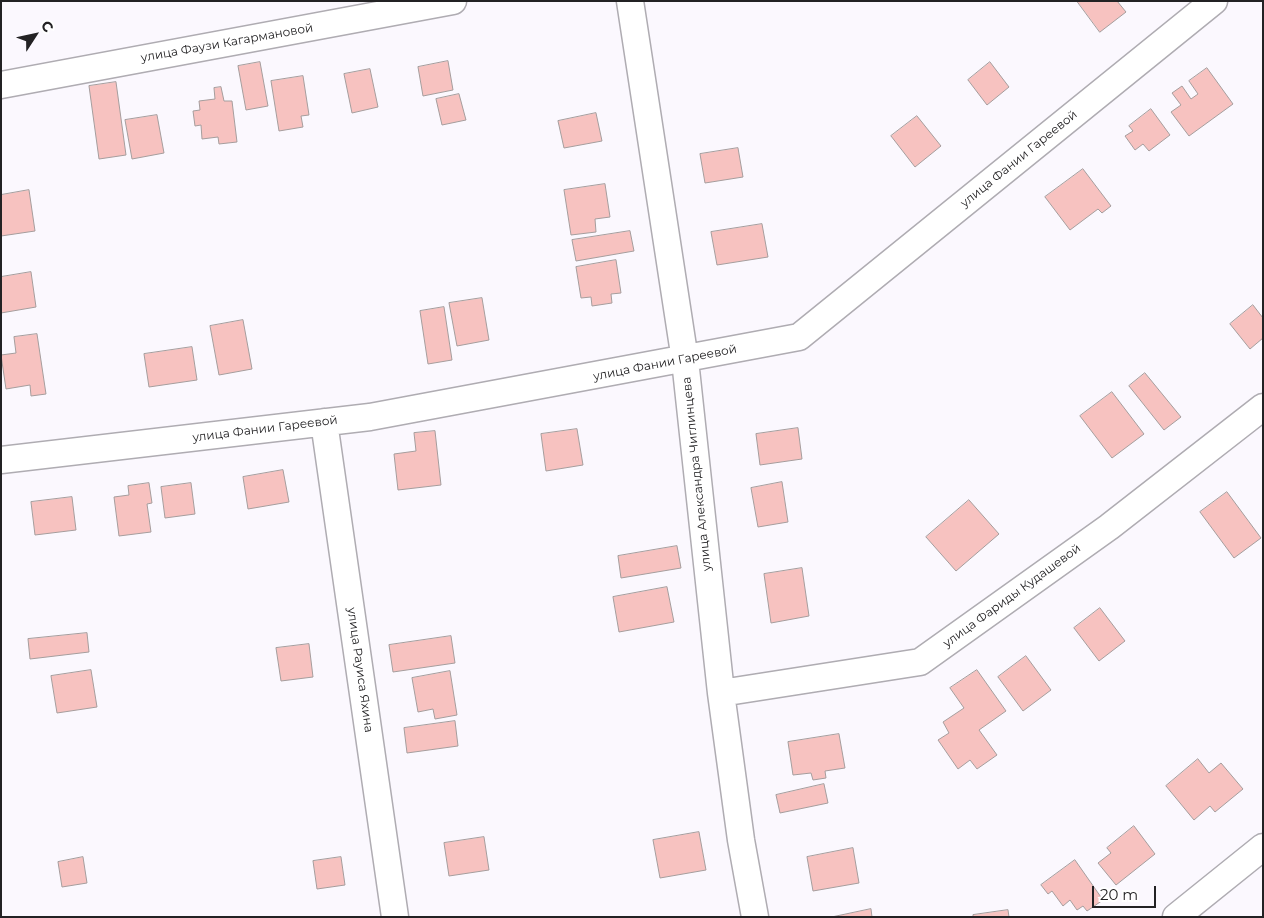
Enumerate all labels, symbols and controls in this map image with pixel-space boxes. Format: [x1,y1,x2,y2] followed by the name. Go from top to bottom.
[10,10,60,60] north arrow
[37,17,58,36] text: С
[140,21,314,65] street label: улица Фаузи Кагармановой
[958,107,1080,211] street label: улица Фании Гареевой
[592,342,738,384] street label: улица Фании Гареевой
[680,376,714,572] street label: улица Александра Чиглинцева
[192,413,338,445] street label: улица Фании Гареевой
[940,541,1084,651] street label: улица Фариды Кудашевой
[344,606,376,734] street label: улица Рауиса Яхина
[1094,876,1158,908] scale bar
[1100,885,1138,904] text: 20 m

